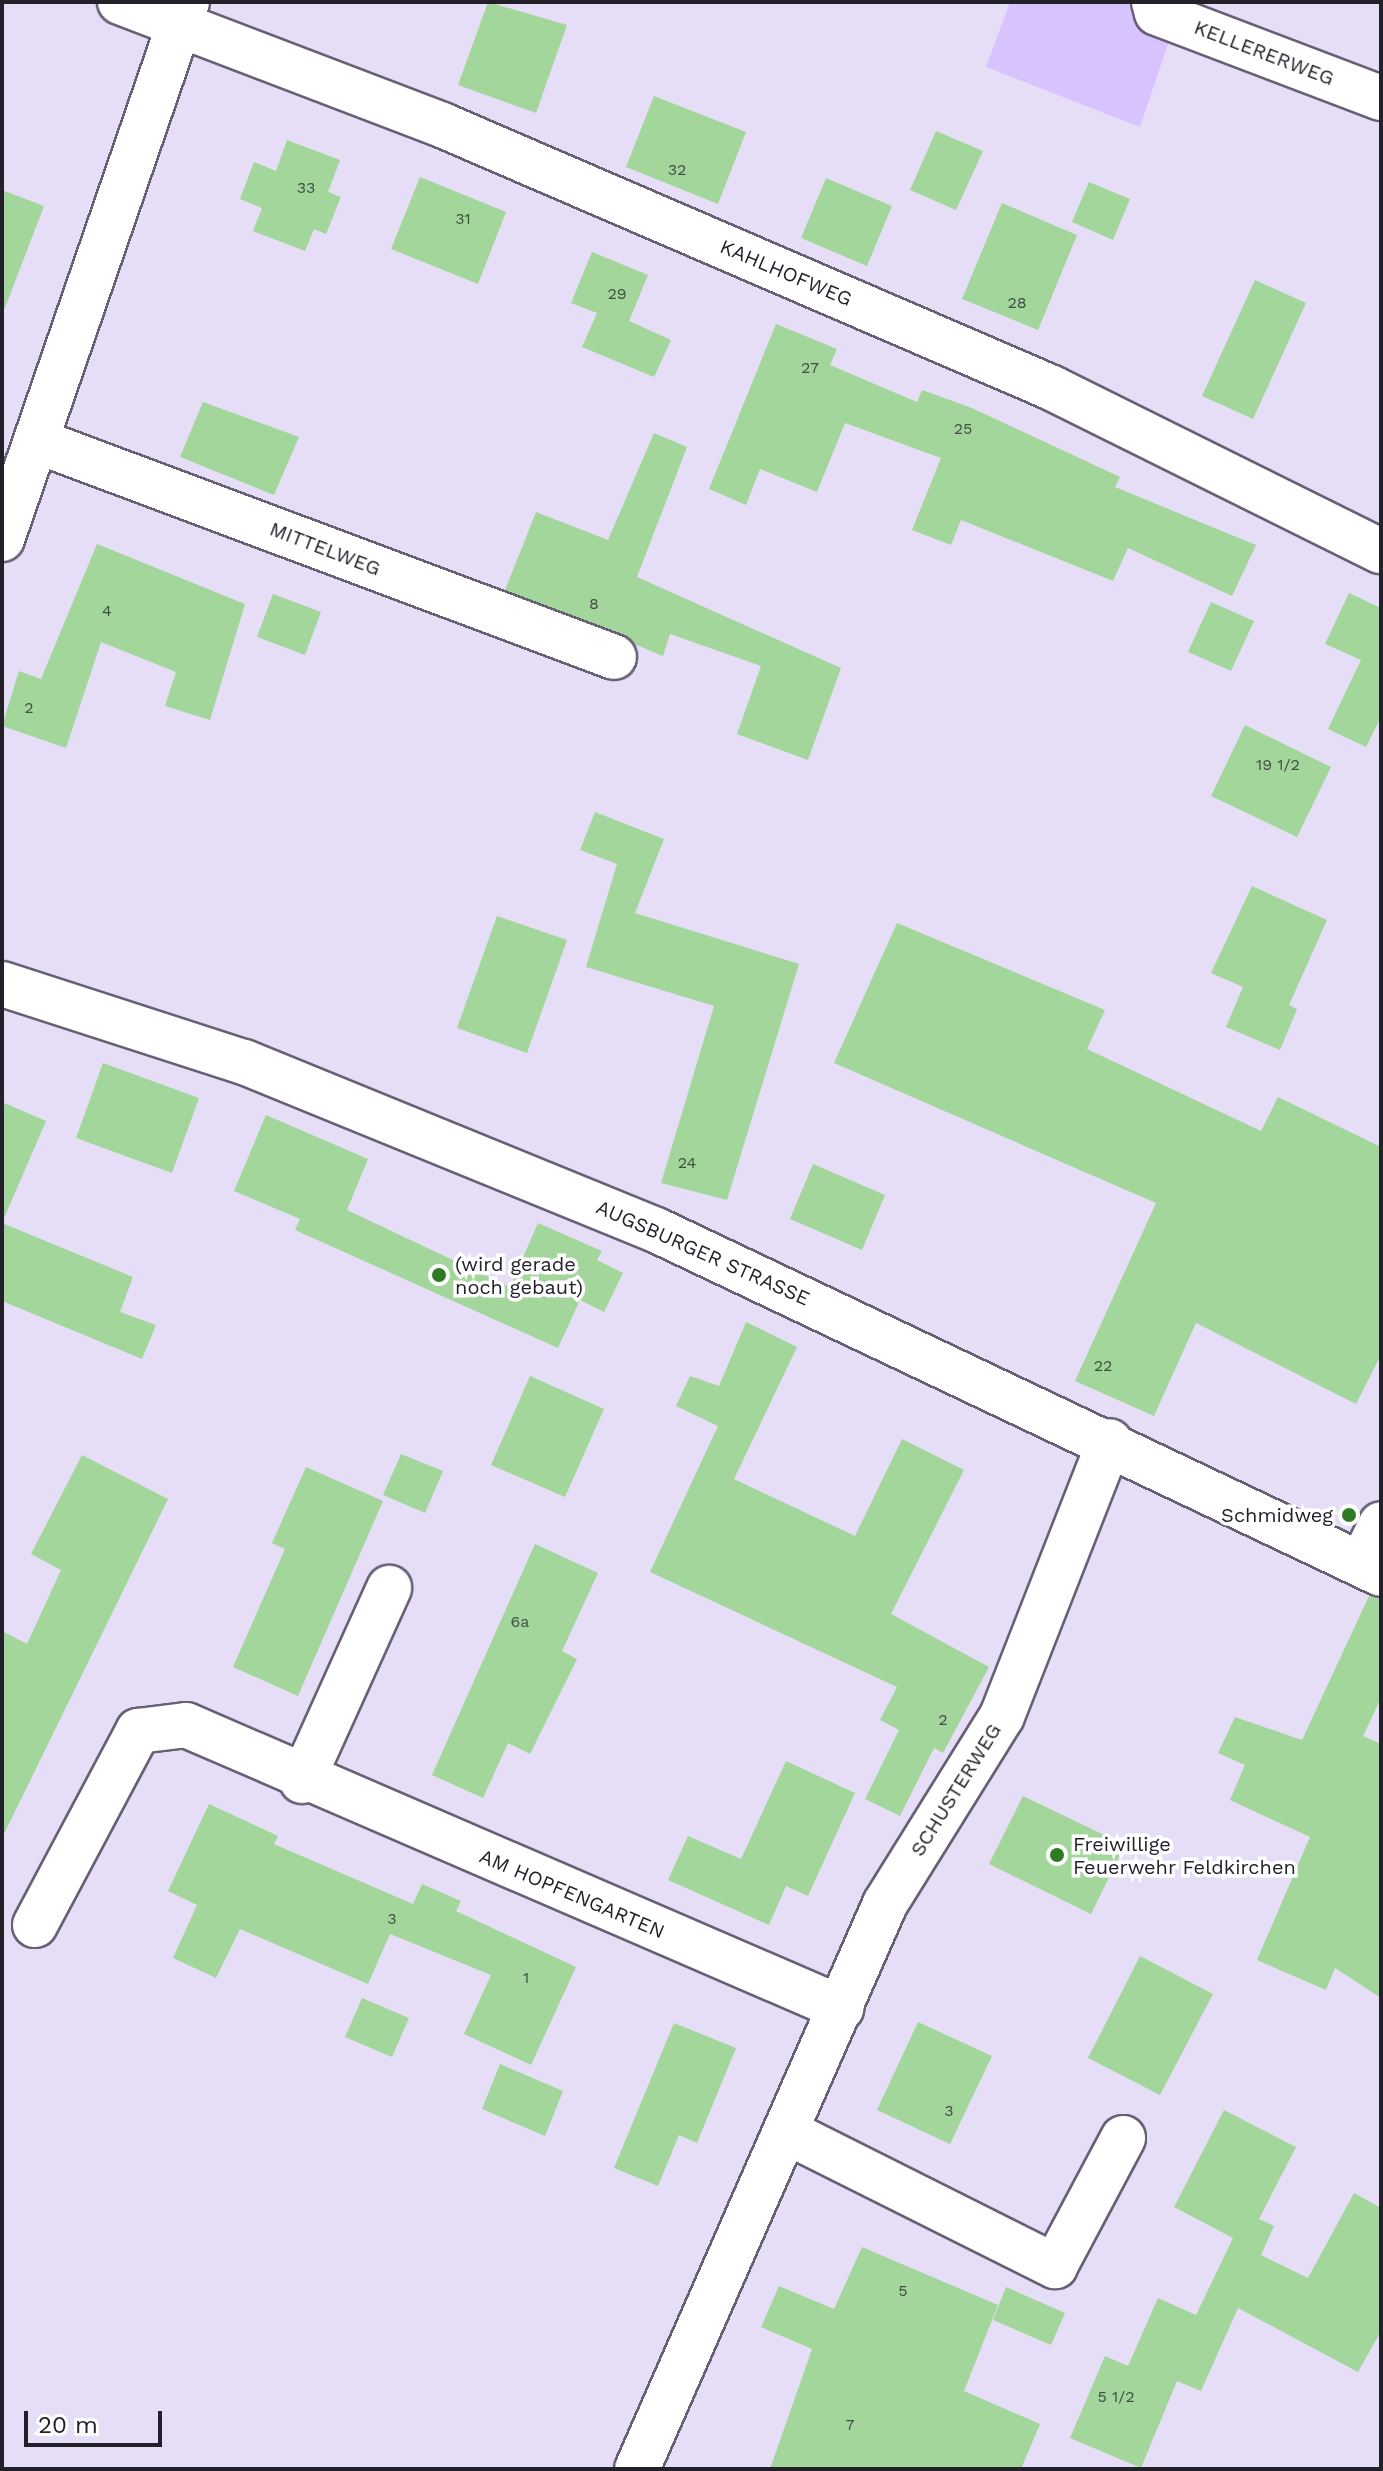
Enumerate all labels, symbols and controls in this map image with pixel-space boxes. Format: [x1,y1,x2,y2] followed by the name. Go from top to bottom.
[1191,15,1337,91] street label: KELLERERWEG
[668,160,686,180] house number: 32
[297,178,315,198] house number: 33
[455,209,471,229] house number: 31
[716,234,856,312] street label: KAHLHOFWEG
[607,284,627,304] house number: 29
[1007,293,1027,313] house number: 28
[801,358,819,378] house number: 27
[954,419,972,439] house number: 25
[266,517,384,581] street label: MITTELWEG
[589,594,599,614] house number: 8
[102,601,112,621] house number: 4
[24,698,34,718] house number: 2
[1256,755,1300,775] house number: 19 1/2
[678,1153,696,1173] house number: 24
[593,1195,813,1311] street label: AUGSBURGER STRASSE
[455,1252,583,1299] place label: (wird gerade noch gebaut)
[430,1266,448,1284] marker: (wird gerade noch gebaut)
[1094,1356,1112,1376] house number: 22
[1221,1503,1333,1527] place label: Schmidweg
[1340,1506,1358,1524] marker: Schmidweg
[511,1612,529,1632] house number: 6a
[938,1710,948,1730] house number: 2
[906,1719,1006,1861] street label: SCHUSTERWEG
[1073,1832,1296,1879] place label: Freiwillige Feuerwehr Feldkirchen
[476,1844,668,1944] street label: AM HOPFENGARTEN
[1048,1846,1066,1864] marker: Freiwillige Feuerwehr Feldkirchen
[387,1909,397,1929] house number: 3
[523,1968,529,1988] house number: 1
[944,2101,954,2121] house number: 3
[898,2281,908,2301] house number: 5
[1097,2387,1135,2407] house number: 5 1/2
[28,2395,166,2445] scale bar
[38,2411,98,2439] text: 20 m
[846,2415,854,2435] house number: 7

